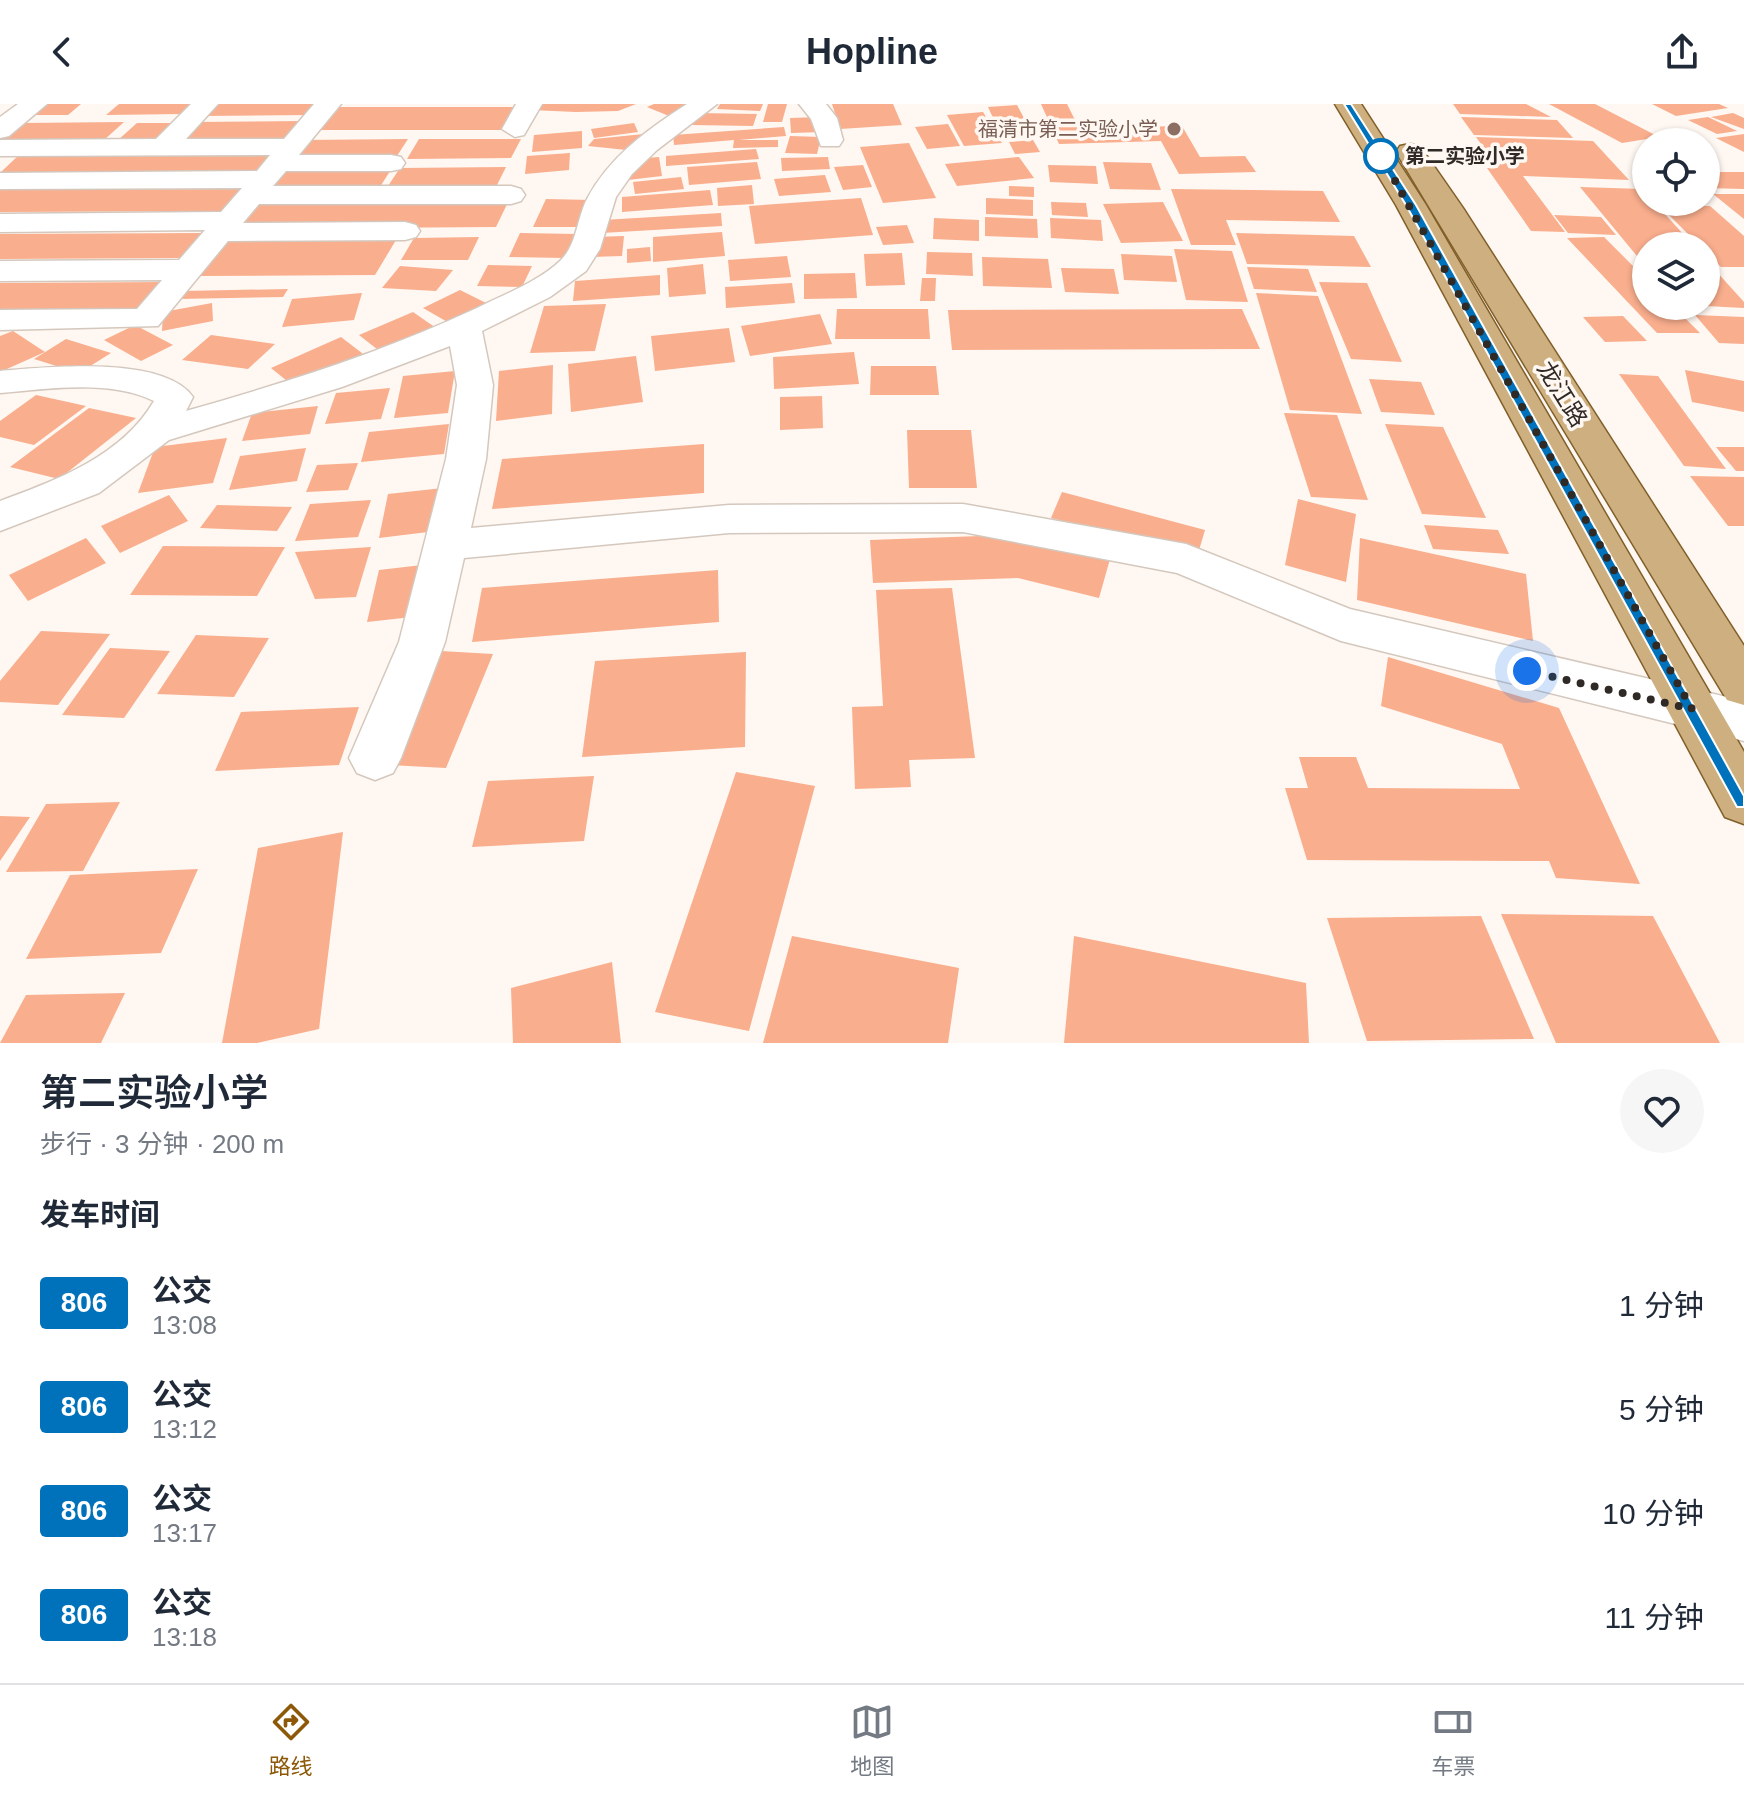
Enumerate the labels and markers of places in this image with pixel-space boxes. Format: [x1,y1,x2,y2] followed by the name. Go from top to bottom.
[978,118,1158,140] place label: 福清市第二实验小学
[1165,120,1183,138] marker: 福清市第二实验小学
[1364,139,1398,173] marker: 第二实验小学
[1405,145,1525,167] place label: 第二实验小学

